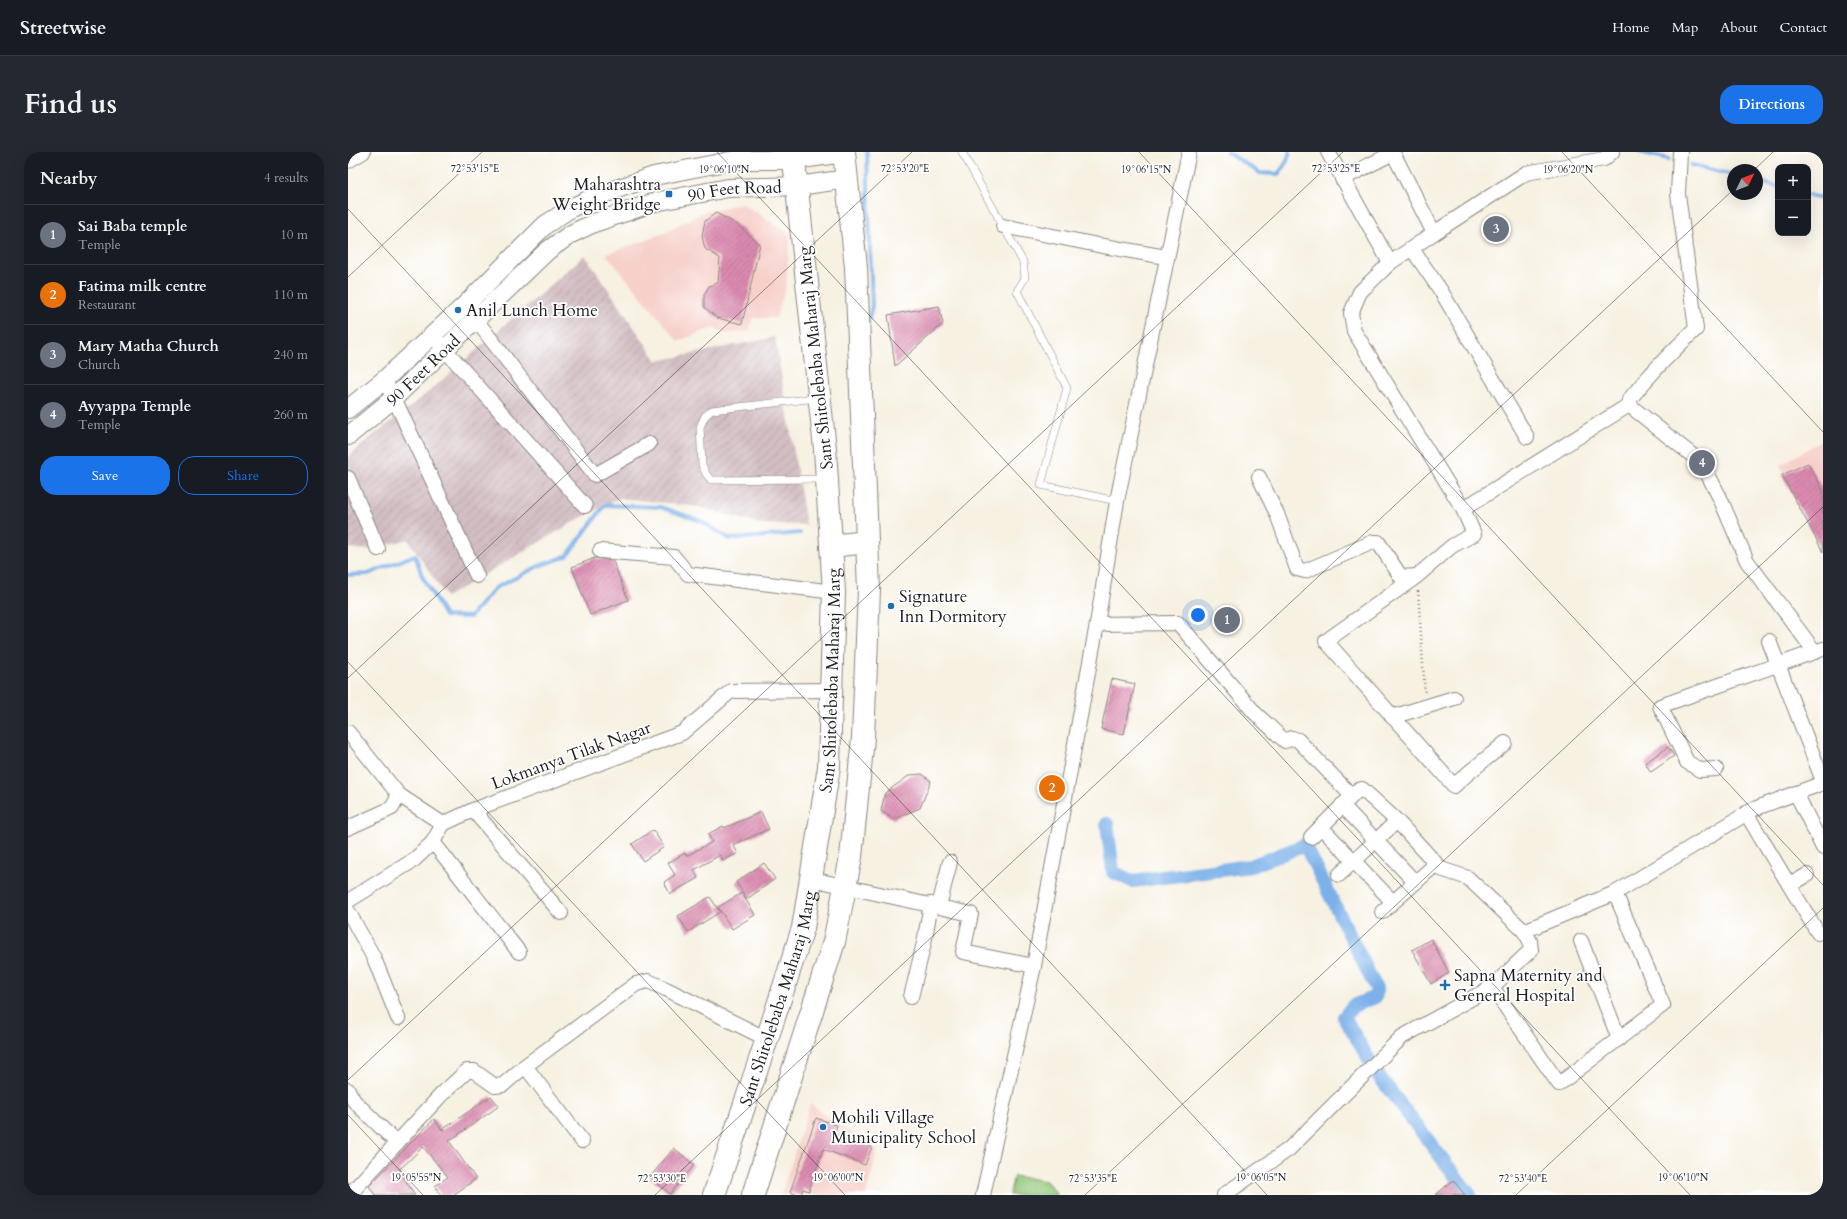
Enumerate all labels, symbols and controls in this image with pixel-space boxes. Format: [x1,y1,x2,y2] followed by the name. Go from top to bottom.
[20,15,107,41] text: Streetwise
[1612,18,1650,37] text: Home
[1672,18,1698,37] text: Map
[1720,18,1757,37] text: About
[1779,18,1827,37] text: Contact
[24,85,117,123] text: Find us
[1720,85,1823,124] button: Directions
[451,162,499,176] text: 72°53'15"E
[881,162,929,176] text: 72°53'20"E
[1312,162,1360,176] text: 72°53'25"E
[699,163,750,177] text: 19°06'10"N
[1121,163,1172,177] text: 19°06'15"N
[1543,163,1594,177] text: 19°06'20"N
[1727,164,1763,200] north arrow
[1775,164,1811,236] map controls
[1775,164,1811,200] button: +
[40,167,97,190] text: Nearby
[264,169,308,187] text: 4 results
[551,173,662,216] place label: Maharashtra Weight Bridge
[686,175,782,207] street label: 90 Feet Road
[664,189,674,199] marker: Maharashtra Weight Bridge
[1775,200,1811,236] button: −
[1483,214,1509,244] pin: 3
[78,216,187,236] text: Sai Baba temple
[50,226,56,244] text: 1
[280,226,308,244] text: 10 m
[78,236,121,254] text: Temple
[792,245,839,471] street label: Sant Shitolebaba Maharaj Marg
[78,276,207,296] text: Fatima milk centre
[50,286,56,304] text: 2
[274,286,308,304] text: 110 m
[78,296,136,314] text: Restaurant
[466,299,598,322] place label: Anil Lunch Home
[453,305,463,315] marker: Anil Lunch Home
[382,329,465,412] street label: 90 Feet Road
[78,336,219,356] text: Mary Matha Church
[50,346,56,364] text: 3
[274,346,308,364] text: 240 m
[78,356,120,374] text: Church
[78,396,191,416] text: Ayyappa Temple
[50,406,56,424] text: 4
[274,406,308,424] text: 260 m
[78,416,121,434] text: Temple
[1689,448,1715,478] pin: 4
[40,456,170,495] button: Save
[178,456,308,495] button: Share
[814,567,846,794] street label: Sant Shitolebaba Maharaj Marg
[899,585,1007,628] place label: Signature Inn Dormitory
[886,601,896,611] marker: Signature Inn Dormitory
[1188,605,1208,625] your location
[1214,605,1240,635] pin: 1
[488,716,655,795] street label: Lokmanya Tilak Nagar
[1039,773,1065,803] pin: 2
[734,888,821,1109] street label: Sant Shitolebaba Maharaj Marg
[1454,964,1603,1007] place label: Sapna Maternity and General Hospital
[1439,979,1451,991] marker: Sapna Maternity and General Hospital
[831,1106,977,1149] place label: Mohili Village Municipality School
[818,1122,828,1132] marker: Mohili Village Municipality School
[391,1171,442,1185] text: 19°05'55"N
[813,1171,864,1185] text: 19°06'00"N
[1236,1171,1287,1185] text: 19°06'05"N
[1658,1171,1709,1185] text: 19°06'10"N
[638,1172,686,1186] text: 72°53'30"E
[1069,1172,1117,1186] text: 72°53'35"E
[1499,1172,1547,1186] text: 72°53'40"E

